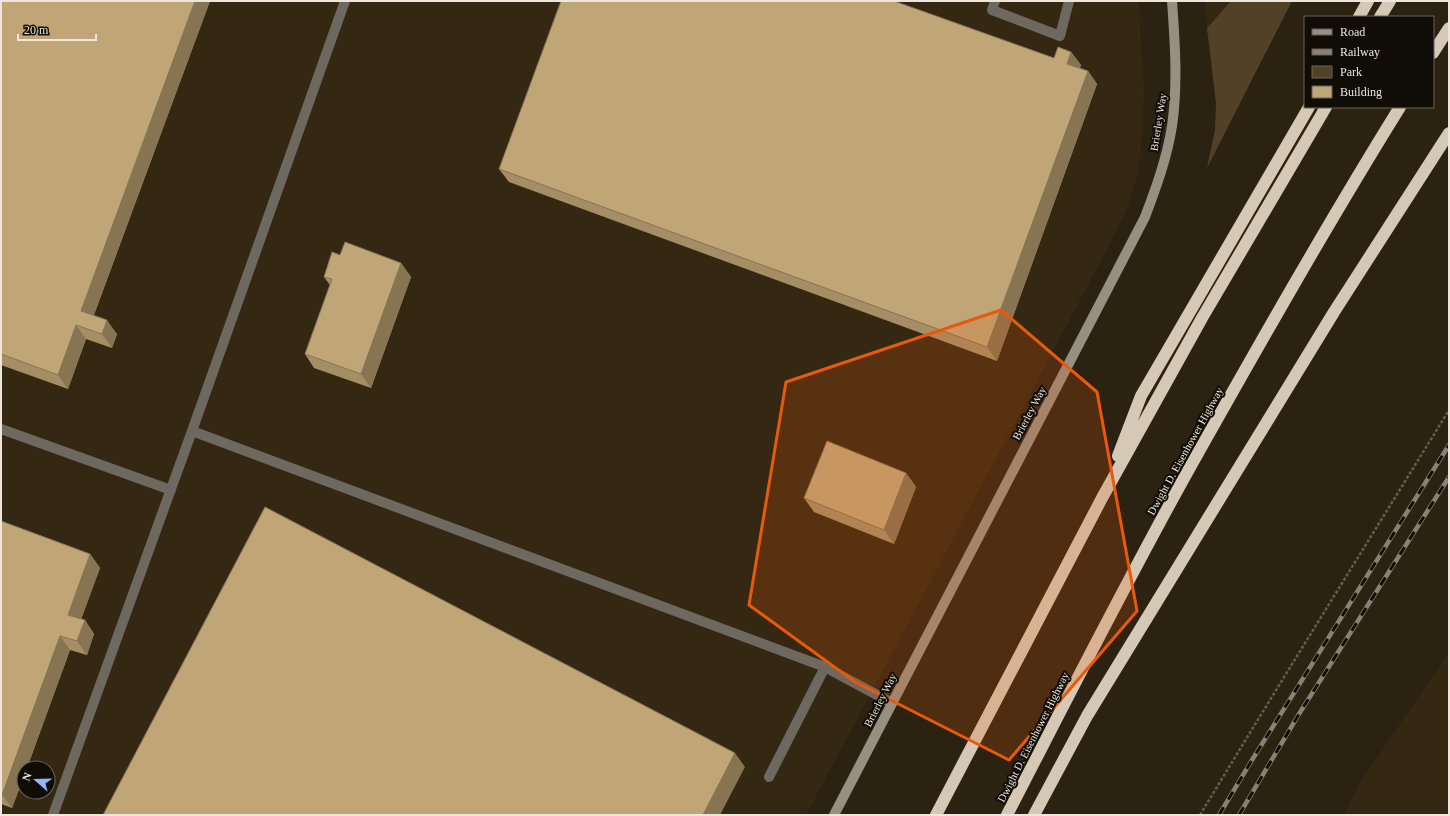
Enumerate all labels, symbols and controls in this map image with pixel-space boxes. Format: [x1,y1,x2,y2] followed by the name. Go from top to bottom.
[18,16,96,42] scale bar
[1304,16,1434,108] legend
[24,23,49,37] text: 20 m
[1340,25,1365,39] text: Road
[1340,45,1380,59] text: Railway
[1340,65,1362,79] text: Park
[1340,85,1382,99] text: Building
[1147,92,1169,152] street label: Brierley Way
[1010,384,1048,442] street label: Brierley Way
[1145,385,1225,517] street label: Dwight D. Eisenhower Highway
[995,670,1071,804] street label: Dwight D. Eisenhower Highway
[861,671,899,729] street label: Brierley Way
[16,760,56,800] north arrow
[20,771,34,782] text: N

